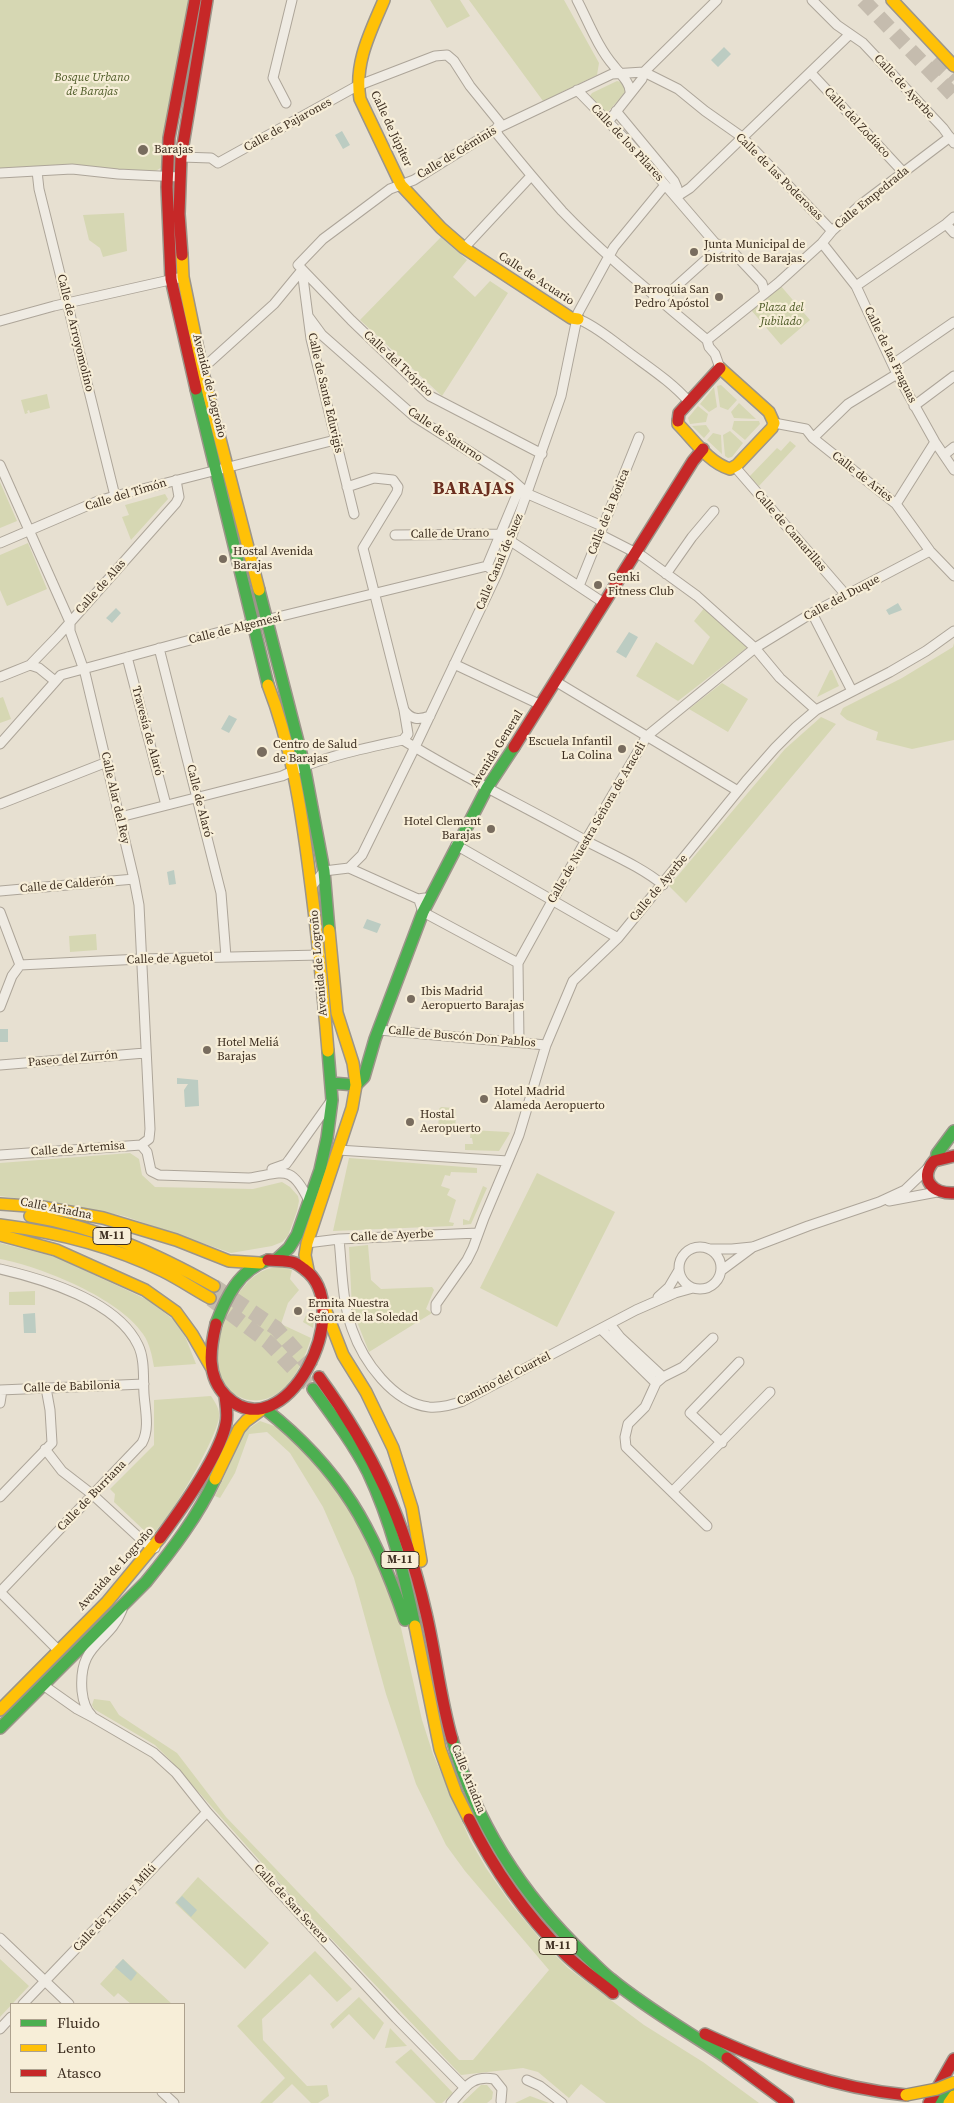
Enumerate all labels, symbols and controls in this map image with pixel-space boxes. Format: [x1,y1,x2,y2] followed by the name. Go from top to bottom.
[870,52,938,122] street label: Calle de Ayerbe
[54,71,130,99] park label: Bosque Urbano de Barajas
[821,85,893,161] street label: Calle del Zodíaco
[367,89,415,169] street label: Calle de Júpiter
[242,95,334,155] street label: Calle de Pajarones
[588,101,666,185] street label: Calle de los Pilares
[415,124,499,182] street label: Calle de Géminis
[732,130,826,224] street label: Calle de las Poderosas
[136,143,150,157] marker: Barajas
[154,143,193,157] place label: Barajas
[832,164,912,232] street label: Calle Empedrada
[704,238,806,266] place label: Junta Municipal de Distrito de Barajas.
[688,246,700,258] marker: Junta Municipal de Distrito de Barajas.
[495,249,577,309] street label: Calle de Acuario
[53,273,97,393] street label: Calle de Arroyomolino
[634,283,709,311] place label: Parroquia San Pedro Apóstol
[713,291,725,303] marker: Parroquia San Pedro Apóstol
[758,301,804,329] park label: Plaza del Jubilado
[860,305,920,405] street label: Calle de las Fraguas
[360,328,436,400] street label: Calle del Trópico
[304,331,346,455] street label: Calle de Santa Eduvigis
[189,332,229,440] street label: Avenida de Logroño
[405,405,485,465] street label: Calle de Saturno
[829,449,895,505] street label: Calle de Aries
[585,467,633,557] street label: Calle de la Botica
[84,476,168,514] street label: Calle del Timón
[432,478,516,500] district label: BARAJAS
[751,487,829,575] street label: Calle de Camarillas
[473,512,527,612] street label: Calle Canal de Suez
[411,526,489,542] street label: Calle de Urano
[233,545,313,573] place label: Hostal Avenida Barajas
[217,553,229,565] marker: Hostal Avenida Barajas
[73,557,129,617] street label: Calle de Alas
[608,571,674,599] place label: Genki Fitness Club
[802,572,882,624] street label: Calle del Duque
[592,579,604,591] marker: Genki Fitness Club
[187,611,283,647] street label: Calle de Algemesí
[128,685,166,777] street label: Travesía de Alaró
[468,708,526,790] street label: Avenida General
[528,735,612,763] place label: Escuela Infantil La Colina
[273,738,357,766] place label: Centro de Salud de Barajas
[545,740,649,906] street label: Calle de Nuestra Señora de Araceli
[616,743,628,755] marker: Escuela Infantil La Colina
[255,745,269,759] marker: Centro de Salud de Barajas
[97,751,133,845] street label: Calle Alar del Rey
[183,763,215,839] street label: Calle de Alaró
[404,815,481,843] place label: Hotel Clement Barajas
[485,823,497,835] marker: Hotel Clement Barajas
[627,852,691,924] street label: Calle de Ayerbe
[19,874,115,896] street label: Calle de Calderón
[307,909,331,1017] street label: Avenida de Logroño
[126,950,214,968] street label: Calle de Aguetol
[421,985,524,1013] place label: Ibis Madrid Aeropuerto Barajas
[405,993,417,1005] marker: Ibis Madrid Aeropuerto Barajas
[388,1023,536,1051] street label: Calle de Buscón Don Pablos
[217,1036,279,1064] place label: Hotel Meliá Barajas
[201,1044,213,1056] marker: Hotel Meliá Barajas
[27,1048,119,1070] street label: Paseo del Zurrón
[494,1085,605,1113] place label: Hotel Madrid Alameda Aeropuerto
[478,1093,490,1105] marker: Hotel Madrid Alameda Aeropuerto
[420,1108,481,1136] place label: Hostal Aeropuerto
[404,1116,416,1128] marker: Hostal Aeropuerto
[30,1139,126,1159] street label: Calle de Artemisa
[19,1195,93,1223] street label: Calle Ariadna
[350,1227,434,1245] street label: Calle de Ayerbe
[93,1228,131,1244] road number: M-11
[308,1297,418,1325] place label: Ermita Nuestra Señora de la Soledad
[292,1305,304,1317] marker: Ermita Nuestra Señora de la Soledad
[455,1349,553,1409] street label: Camino del Cuartel
[23,1378,121,1396] street label: Calle de Babilonia
[55,1458,129,1534] street label: Calle de Burriana
[75,1525,157,1613] street label: Avenida de Logroño
[381,1552,419,1568] road number: M-11
[448,1743,488,1815] street label: Calle Ariadna
[71,1861,159,1955] street label: Calle de Tintín y Milú
[250,1861,332,1947] street label: Calle de San Severo
[539,1938,577,1954] road number: M-11
[10,2003,185,2093] legend
[57,2012,100,2033] text: Fluido
[57,2037,96,2058] text: Lento
[57,2062,101,2083] text: Atasco

